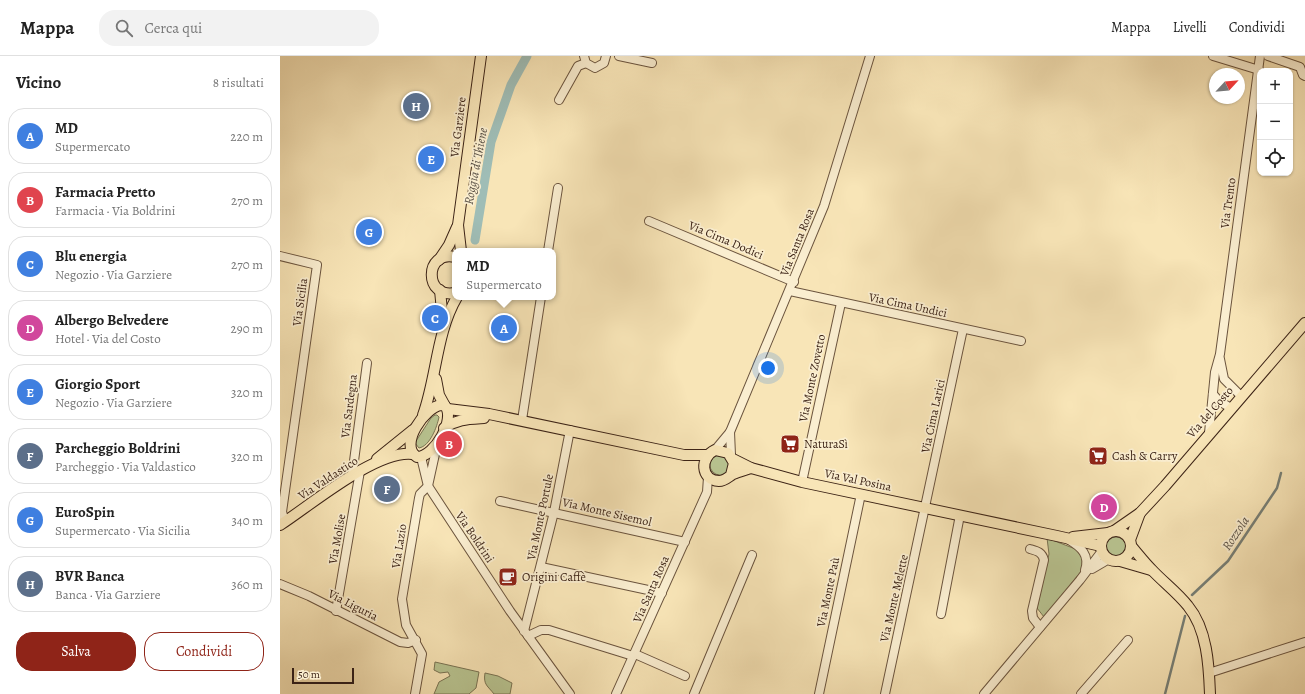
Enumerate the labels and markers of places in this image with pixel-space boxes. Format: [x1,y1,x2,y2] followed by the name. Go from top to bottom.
[403,91,429,121] pin: H
[418,144,444,174] pin: E
[356,217,382,247] pin: G
[422,303,448,333] pin: C
[491,313,517,343] pin: A
[436,429,462,459] pin: B
[779,433,801,455] supermarket icon: NaturaSì
[804,436,848,452] place label: NaturaSì
[1087,445,1109,467] supermarket icon: Cash & Carry
[1112,448,1178,464] place label: Cash & Carry
[374,474,400,504] pin: F
[1091,492,1117,522] pin: D
[497,566,519,588] cafe icon: Origini Caffè
[522,569,586,585] place label: Origini Caffè

